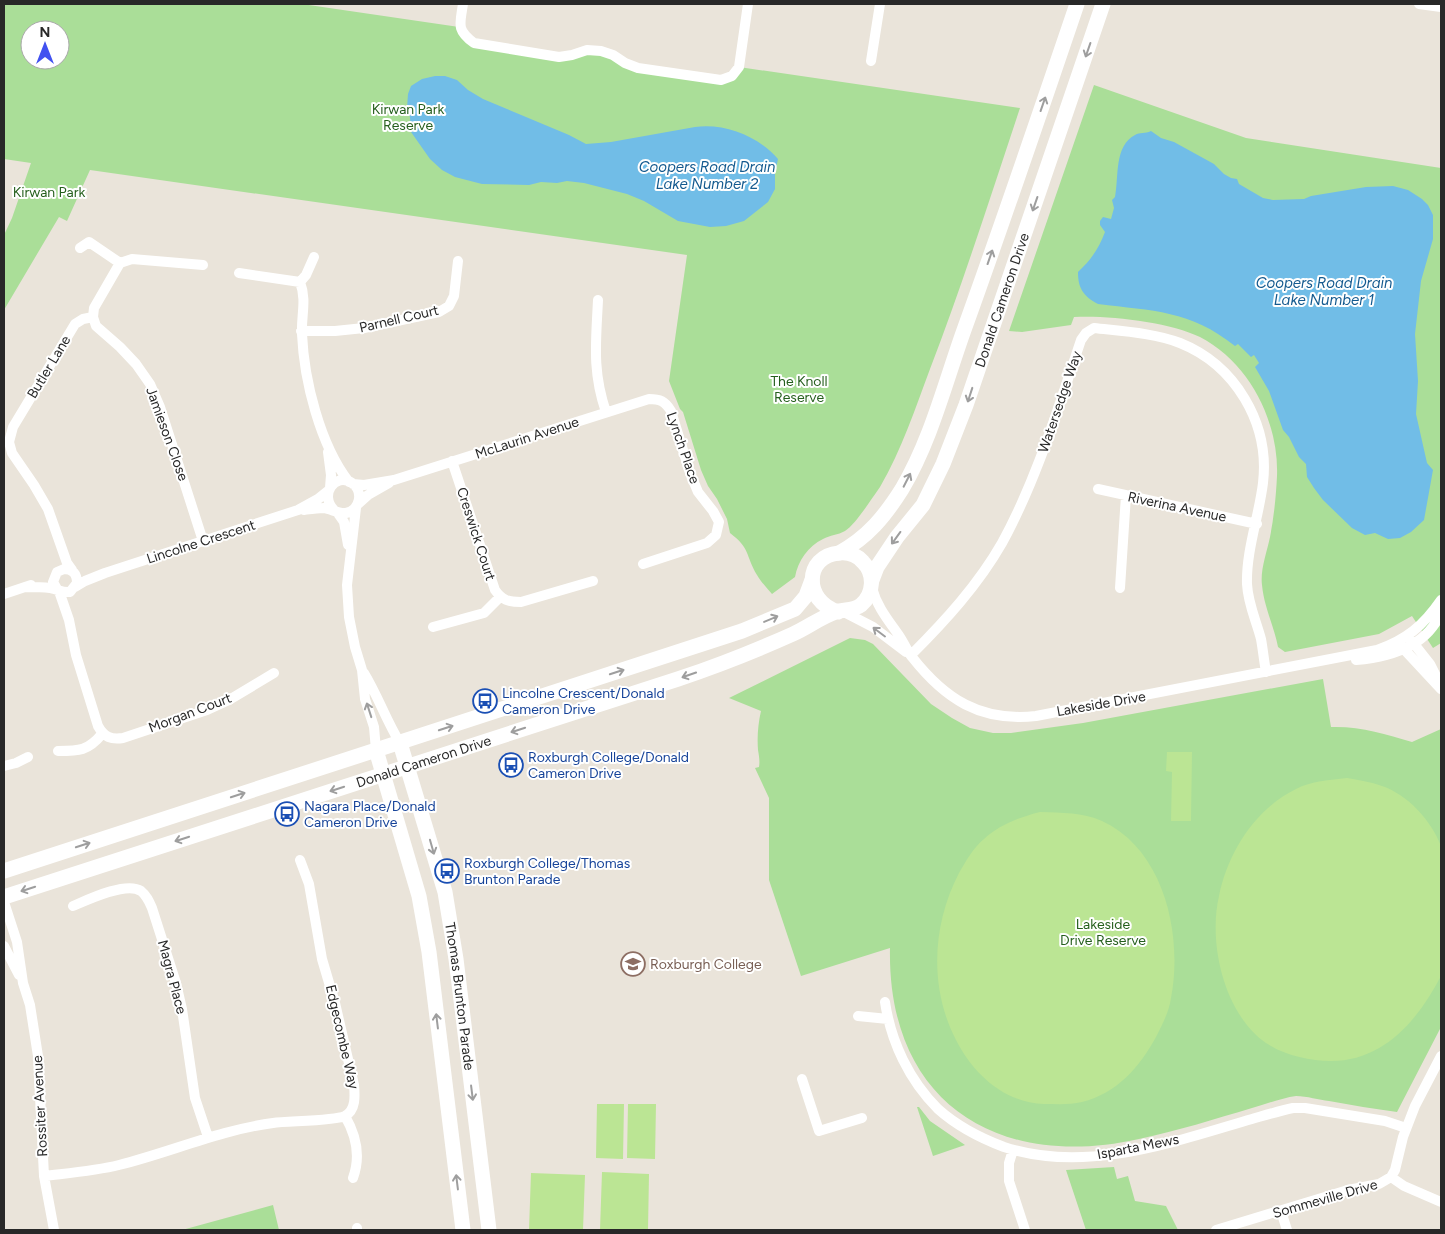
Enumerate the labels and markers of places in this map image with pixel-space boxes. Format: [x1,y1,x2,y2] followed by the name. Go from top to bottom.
[502,685,665,718] place label: Lincolne Crescent/Donald Cameron Drive
[472,688,498,714] bus stop icon: Lincolne Crescent/Donald Cameron Drive
[528,749,689,782] place label: Roxburgh College/Donald Cameron Drive
[498,752,524,778] bus stop icon: Roxburgh College/Donald Cameron Drive
[304,798,436,831] place label: Nagara Place/Donald Cameron Drive
[274,801,300,827] bus stop icon: Nagara Place/Donald Cameron Drive
[464,855,630,888] place label: Roxburgh College/Thomas Brunton Parade
[434,858,460,884] bus stop icon: Roxburgh College/Thomas Brunton Parade
[620,951,646,977] school or university icon: Roxburgh College
[650,956,762,973] place label: Roxburgh College

